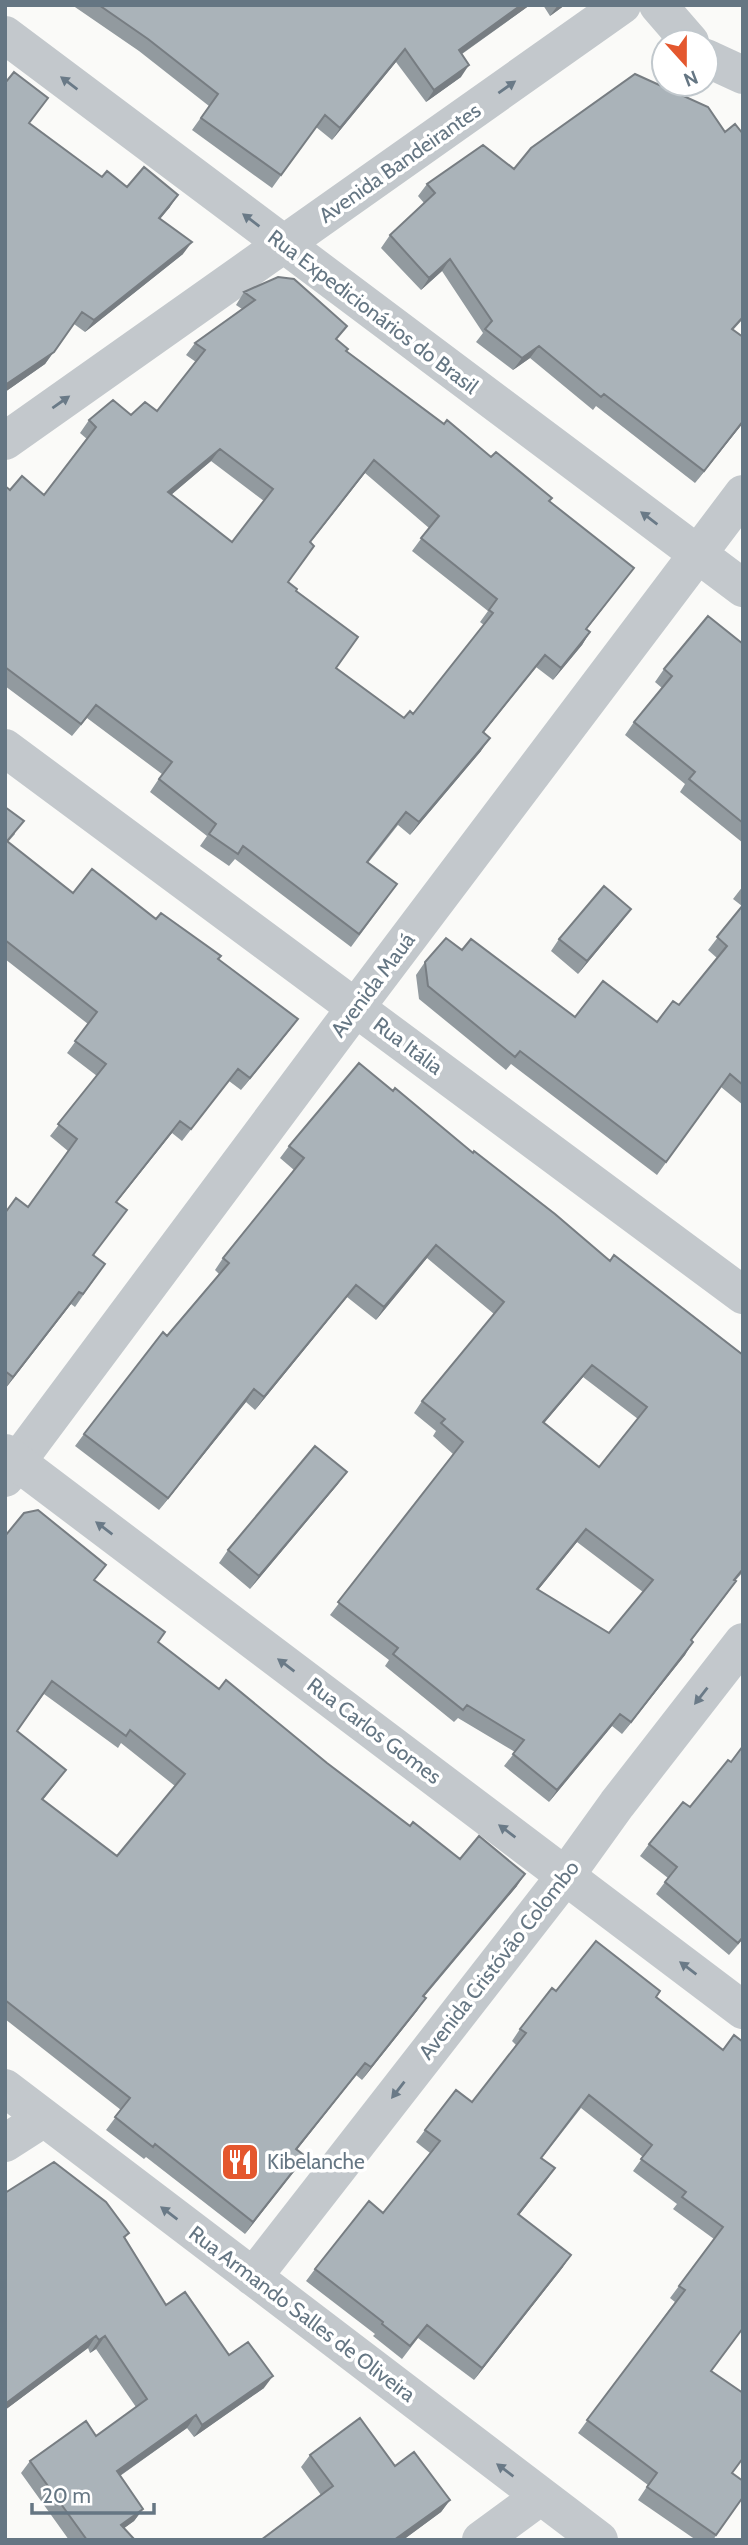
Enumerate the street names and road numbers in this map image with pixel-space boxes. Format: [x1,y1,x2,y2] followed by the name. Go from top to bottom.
[314,97,486,228] street label: Avenida Bandeirantes
[263,224,483,399] street label: Rua Expedicionários do Brasil
[325,928,420,1042] street label: Avenida Mauá
[369,1012,448,1080] street label: Rua Itália
[302,1672,446,1789] street label: Rua Carlos Gomes
[413,1855,584,2064] street label: Avenida Cristóvão Colombo
[184,2220,420,2407] street label: Rua Armando Salles de Oliveira

